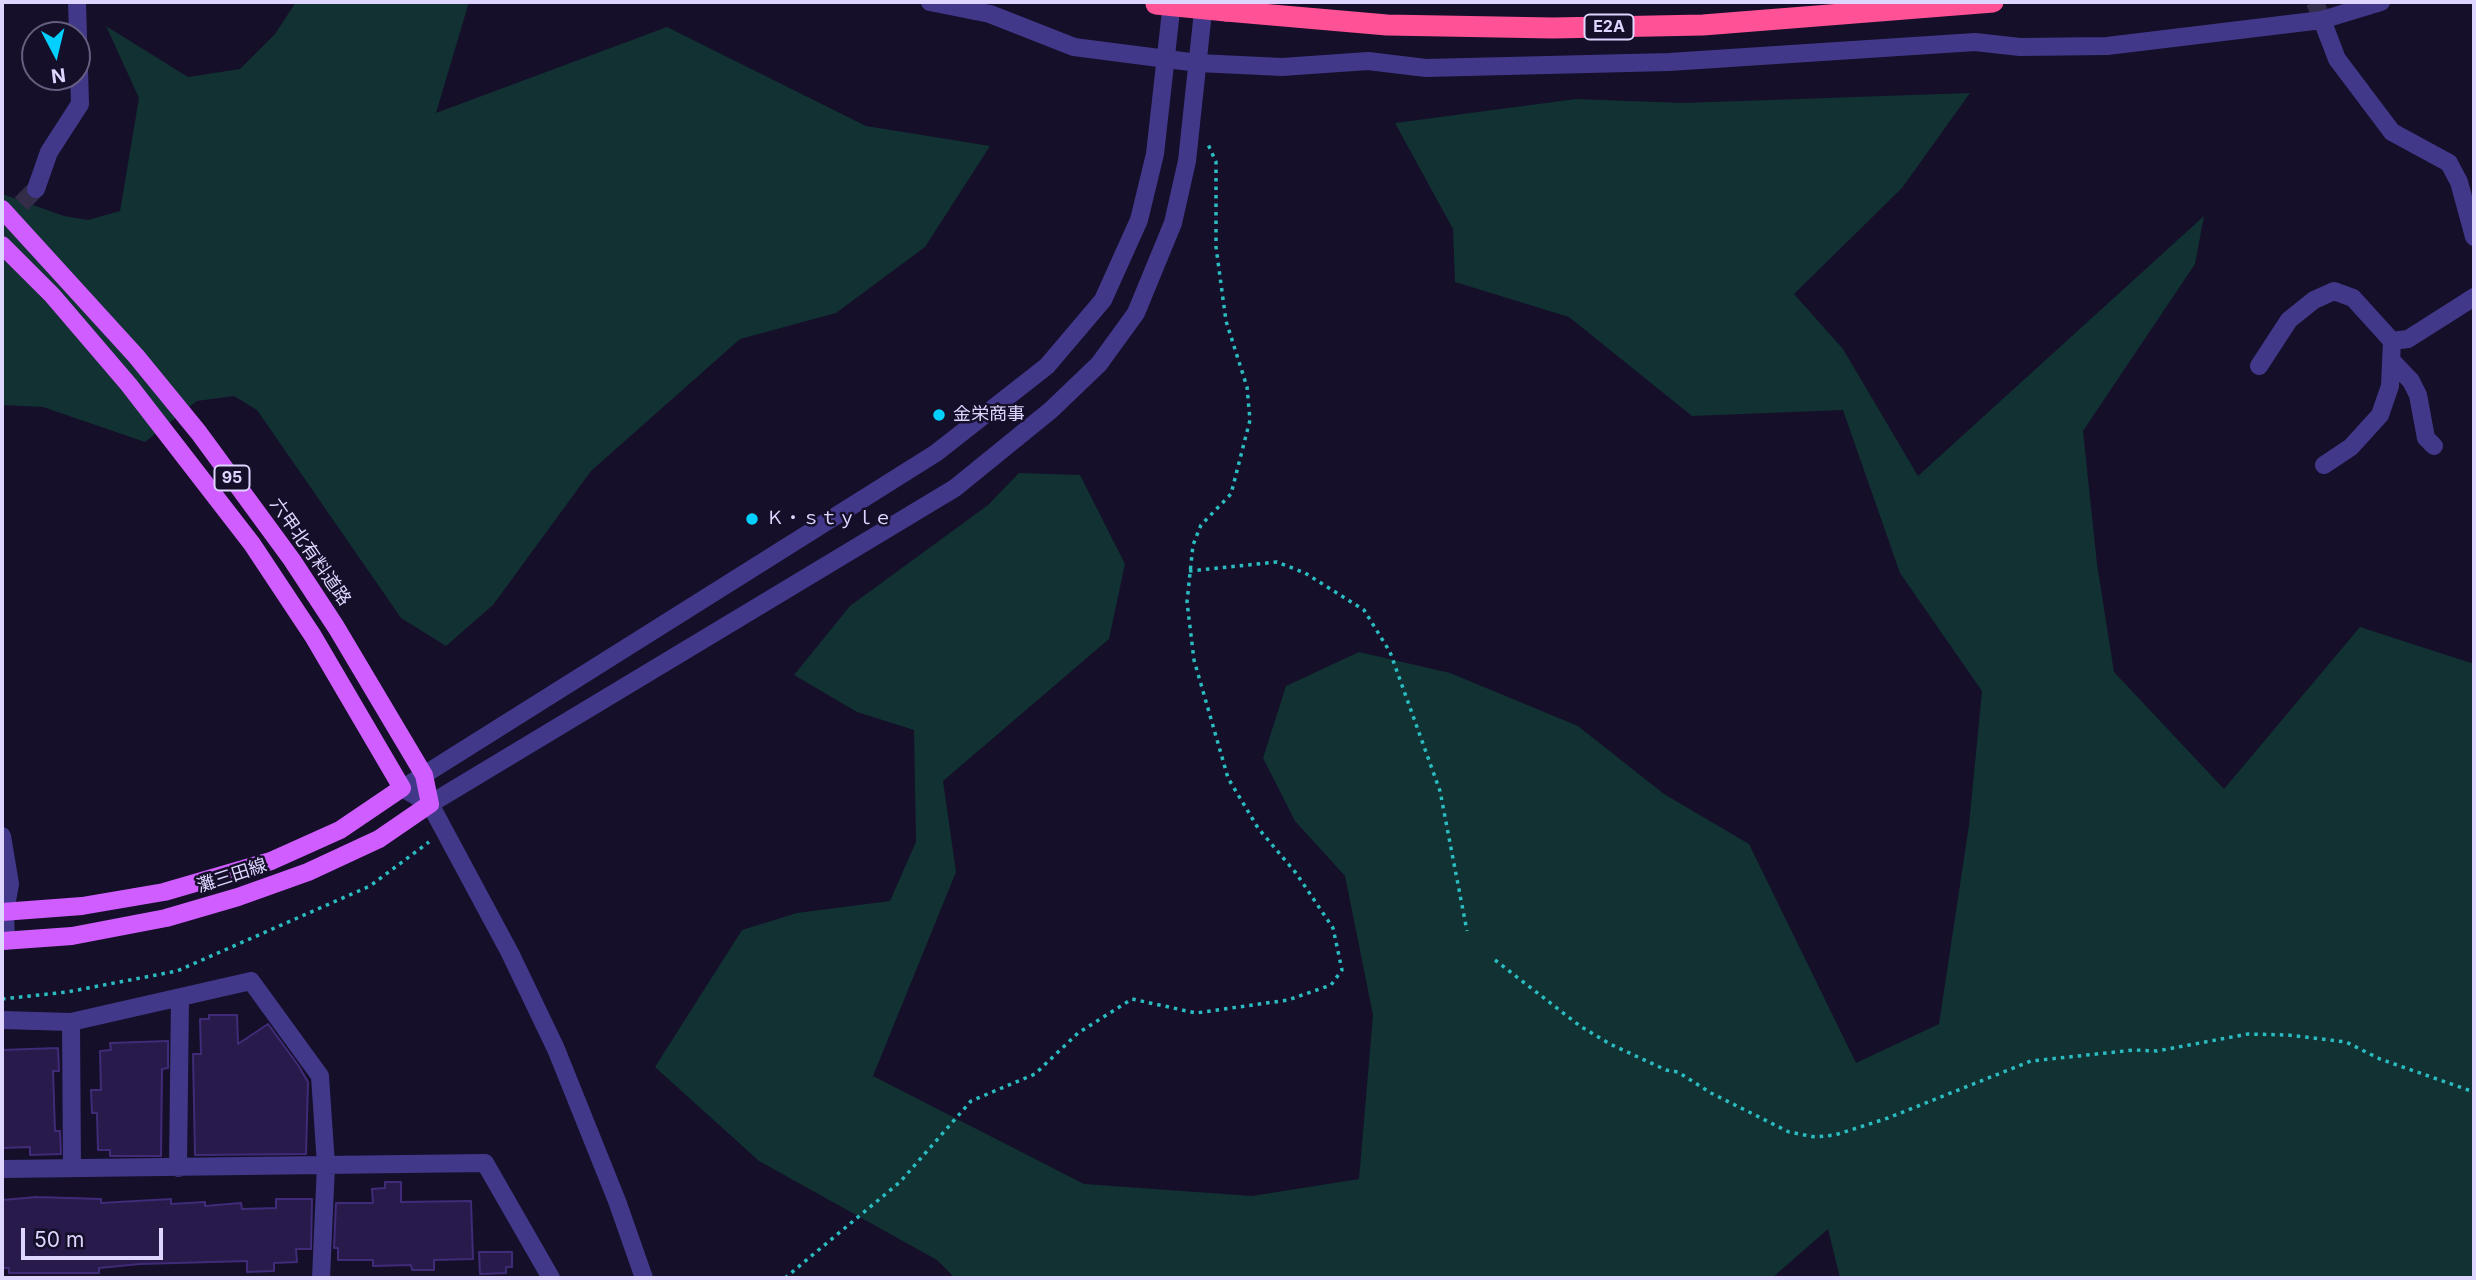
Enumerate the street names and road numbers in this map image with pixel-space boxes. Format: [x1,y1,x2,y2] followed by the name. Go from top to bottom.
[1584,15,1634,40] road number: E2A
[215,466,250,491] road number: 95
[265,494,355,610] street label: 六甲北有料道路
[194,855,270,897] street label: 灘三田線

